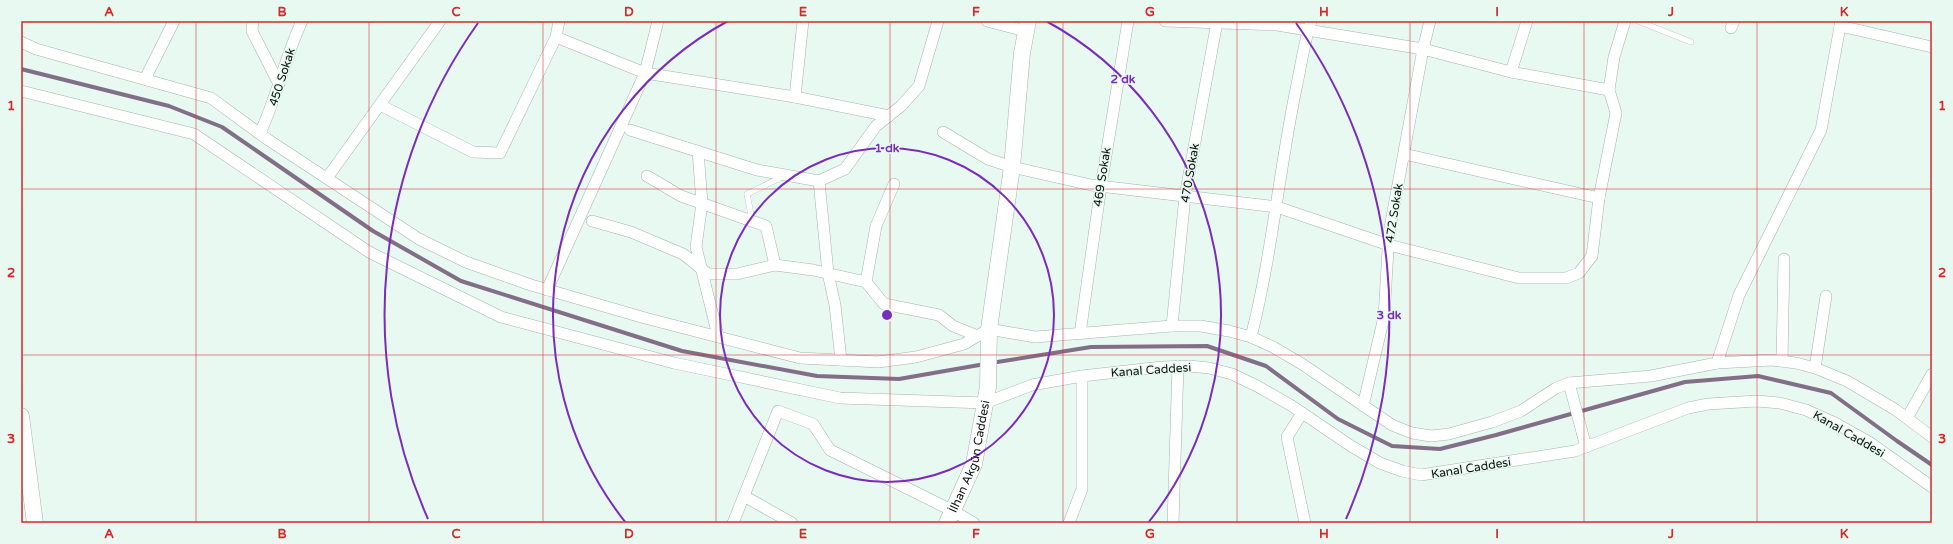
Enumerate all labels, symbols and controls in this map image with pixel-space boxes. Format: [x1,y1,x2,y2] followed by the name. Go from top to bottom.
[104,4,114,20] text: A
[277,4,287,20] text: B
[451,4,461,20] text: C
[624,4,634,20] text: D
[799,4,807,20] text: E
[972,4,980,20] text: F
[1145,4,1155,20] text: G
[1319,4,1329,20] text: H
[1495,4,1499,20] text: I
[1667,4,1674,20] text: J
[1840,4,1849,20] text: K
[266,46,298,108] street label: 450 Sokak
[1111,72,1136,86] text: 2 dk
[7,98,15,114] text: 1
[1938,98,1946,114] text: 1
[875,141,900,155] text: 1 dk
[1178,142,1202,204] street label: 470 Sokak
[1090,146,1114,208] street label: 469 Sokak
[1382,182,1406,244] street label: 472 Sokak
[7,265,15,281] text: 2
[1938,265,1946,281] text: 2
[880,308,894,322] centre of rings
[1377,308,1402,322] text: 3 dk
[1110,360,1192,380] street label: Kanal Caddesi
[946,399,992,515] street label: İlhan Akgün Caddesi
[1811,408,1887,460] street label: Kanal Caddesi
[7,431,15,447] text: 3
[1938,431,1946,447] text: 3
[1430,455,1512,481] street label: Kanal Caddesi
[104,526,114,542] text: A
[277,526,287,542] text: B
[451,526,461,542] text: C
[624,526,634,542] text: D
[799,526,807,542] text: E
[972,526,980,542] text: F
[1145,526,1155,542] text: G
[1319,526,1329,542] text: H
[1495,526,1499,542] text: I
[1667,526,1674,542] text: J
[1840,526,1849,542] text: K

